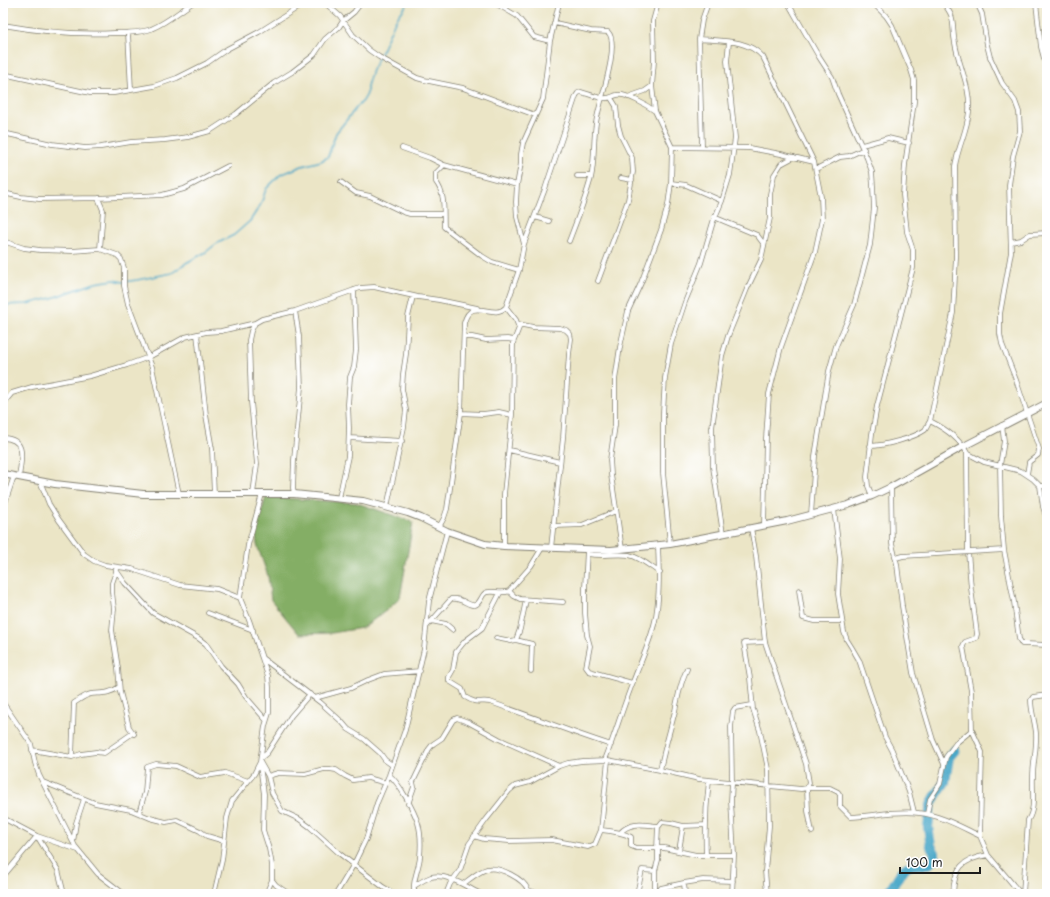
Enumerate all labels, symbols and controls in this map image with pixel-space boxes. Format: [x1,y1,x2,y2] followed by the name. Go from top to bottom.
[900,849,980,875] scale bar
[906,853,943,871] text: 100 m

